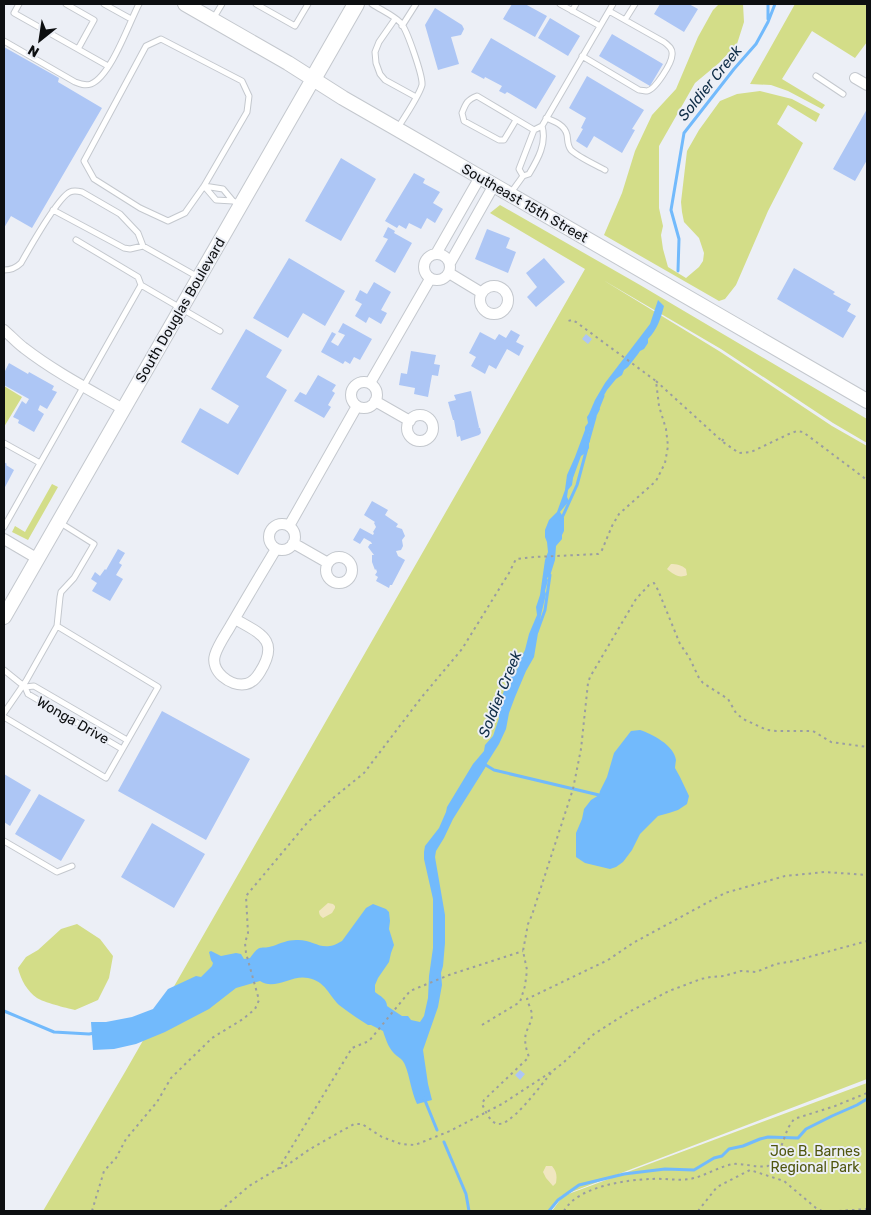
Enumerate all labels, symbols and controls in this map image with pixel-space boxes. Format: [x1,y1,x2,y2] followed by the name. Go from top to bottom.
[15,15,65,65] north arrow
[25,41,42,61] text: N
[674,42,746,124] water label: Soldier Creek
[459,160,591,247] street label: Southeast 15th Street
[132,235,229,386] street label: South Douglas Boulevard
[474,648,526,740] water label: Soldier Creek
[34,693,112,748] street label: Wonga Drive
[770,1143,860,1176] park label: Joe B. Barnes Regional Park

